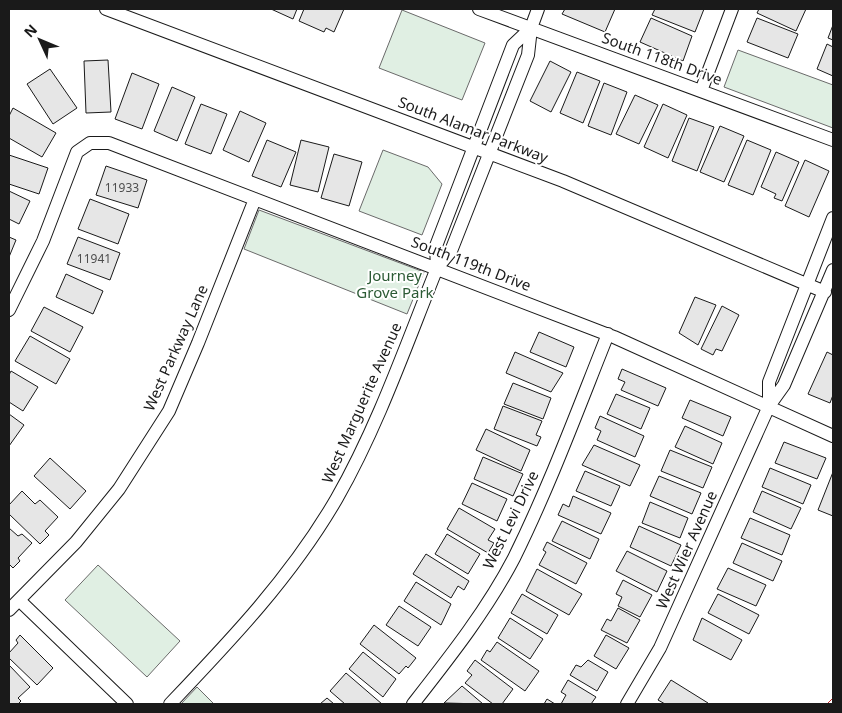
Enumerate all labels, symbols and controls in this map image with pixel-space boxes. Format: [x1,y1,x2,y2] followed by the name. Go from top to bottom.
[15,15,65,65] north arrow
[19,20,41,41] text: N
[599,27,725,89] street label: South 118th Drive
[395,91,552,167] street label: South Alamar Parkway
[105,179,139,196] house number: 11933
[409,231,534,295] street label: South 119th Drive
[77,250,111,267] house number: 11941
[356,265,434,302] park label: Journey Grove Park
[138,281,212,414] street label: West Parkway Lane
[317,319,406,486] street label: West Marguerite Avenue
[478,467,543,572] street label: West Levi Drive
[651,487,721,612] street label: West Wier Avenue

